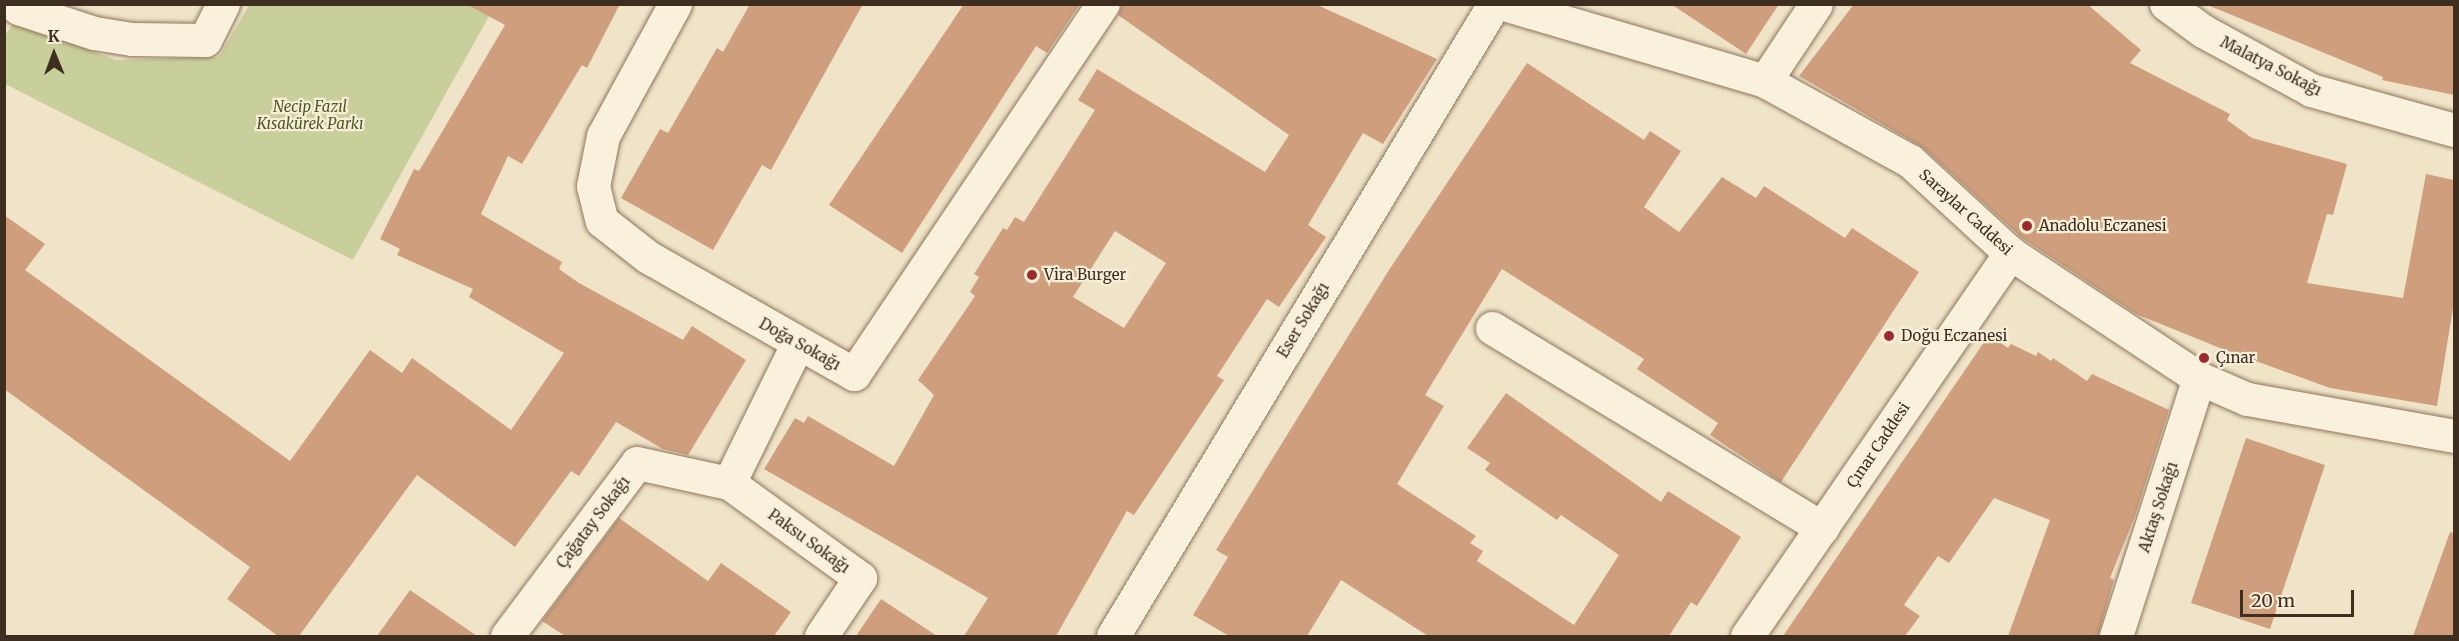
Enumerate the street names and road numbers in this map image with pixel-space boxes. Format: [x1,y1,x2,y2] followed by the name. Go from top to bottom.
[2217,33,2325,99] street label: Malatya Sokağı
[1916,165,2016,259] street label: Saraylar Caddesi
[1274,279,1332,361] street label: Eser Sokağı
[756,314,844,374] street label: Doğa Sokağı
[1843,399,1913,491] street label: Çınar Caddesi
[2135,459,2181,555] street label: Aktaş Sokağı
[553,473,633,571] street label: Çağatay Sokağı
[765,505,853,577] street label: Paksu Sokağı

